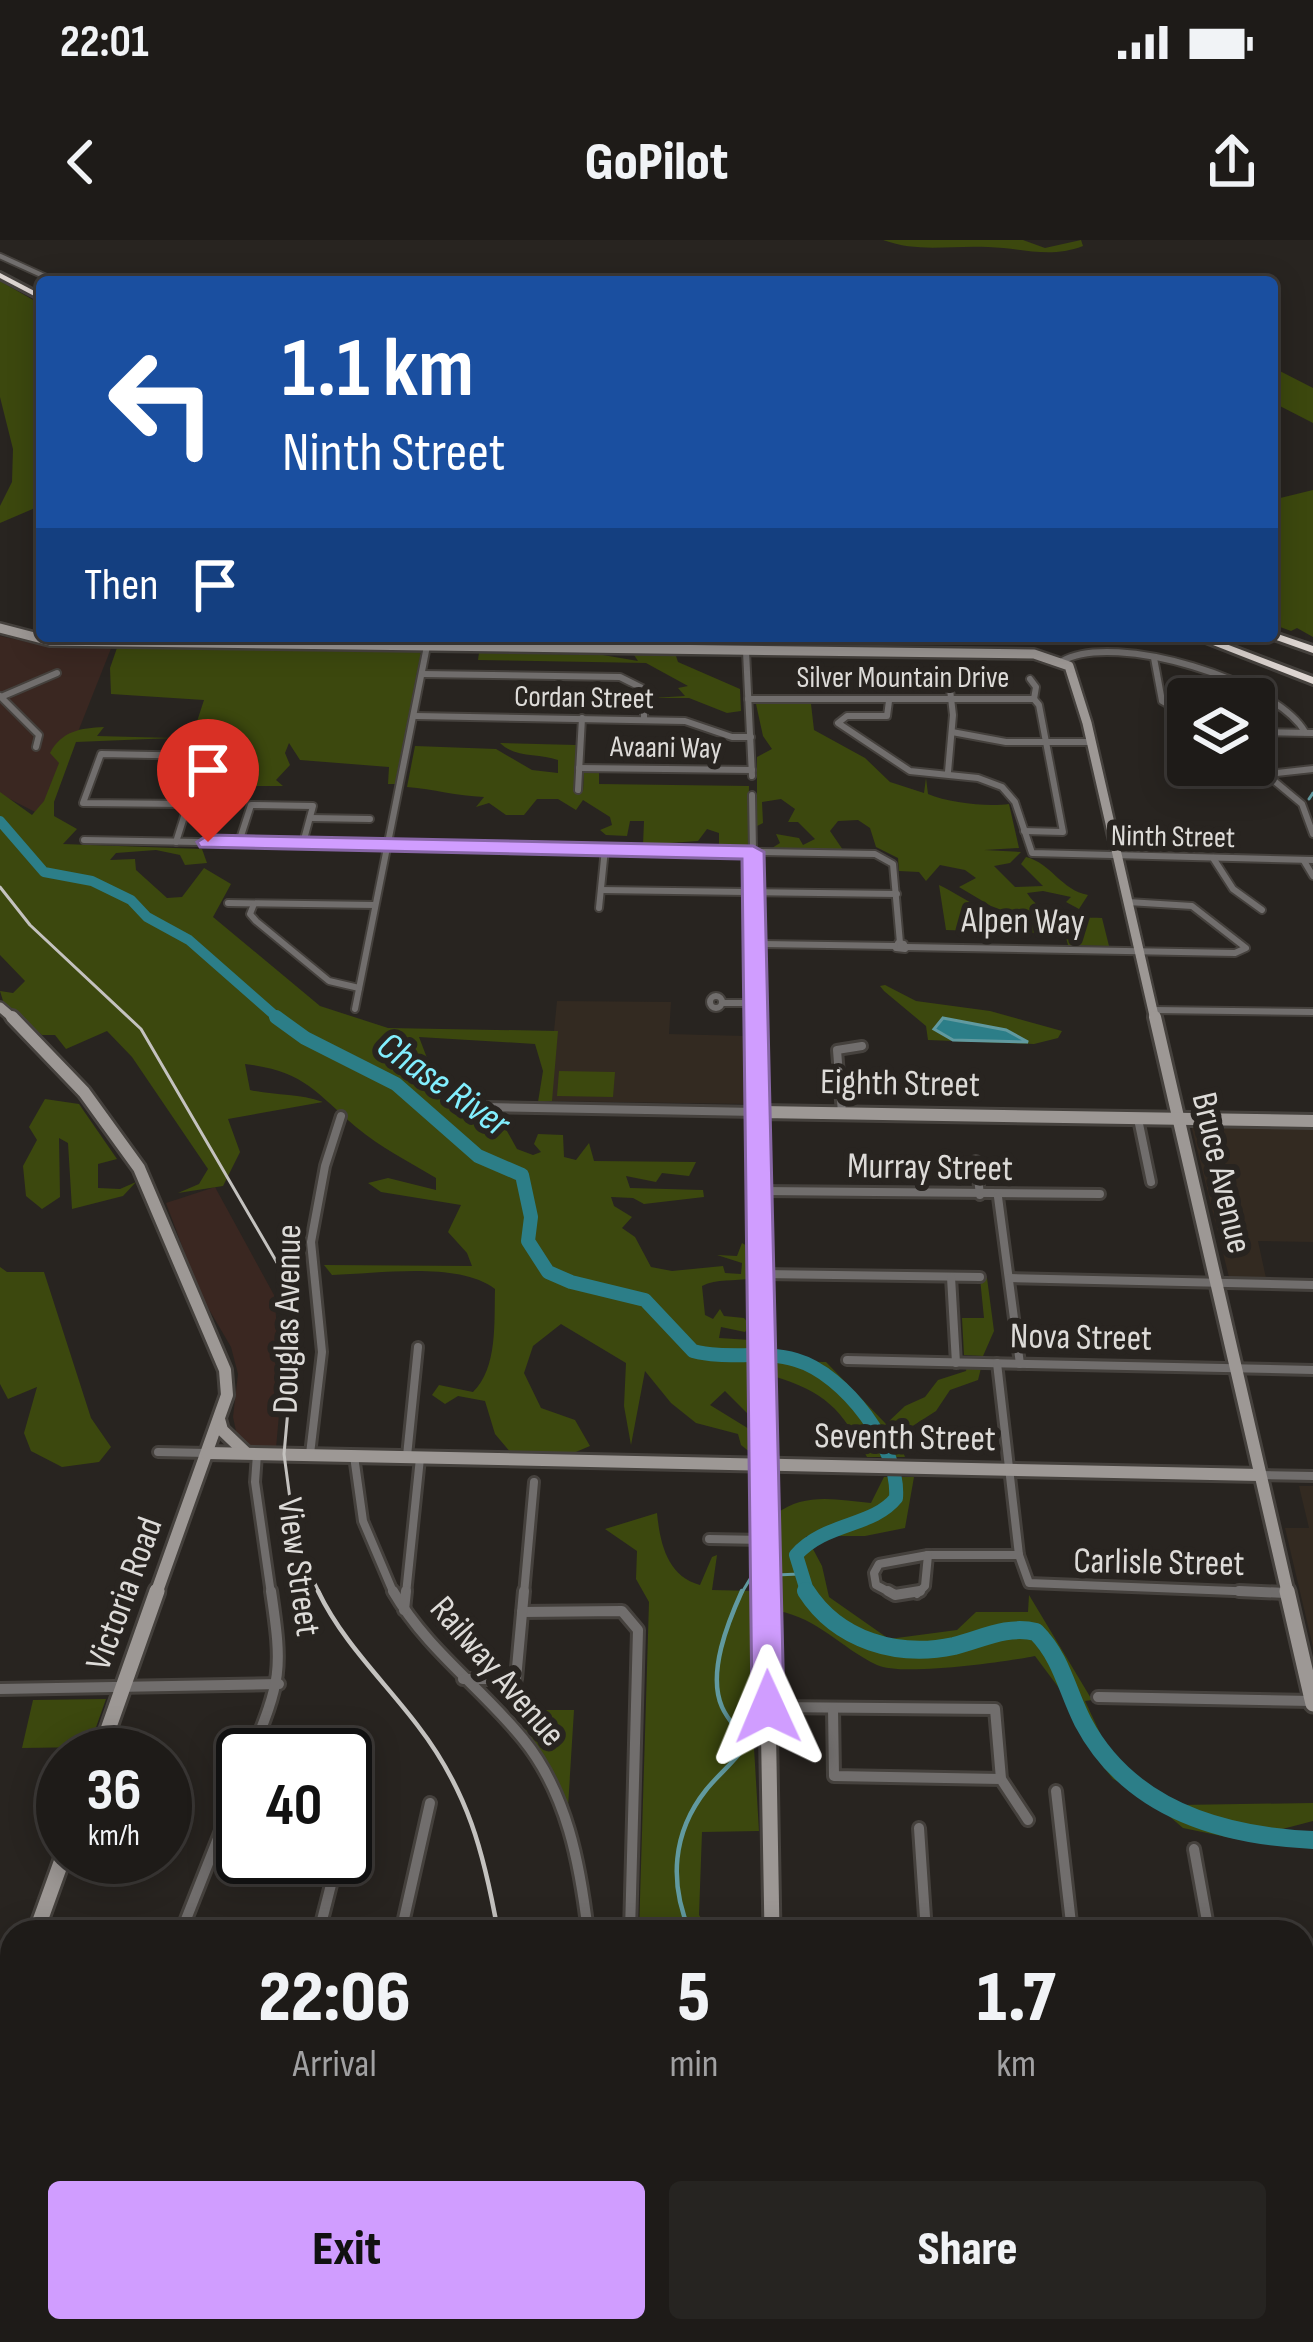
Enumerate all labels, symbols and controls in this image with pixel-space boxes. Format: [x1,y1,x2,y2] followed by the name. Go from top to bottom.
[60,15,149,70] text: 22:01
[48,129,114,195] icon: back
[1199,129,1265,195] icon: share
[585,130,728,195] text: GoPilot
[282,319,474,420] text: 1.1 km
[84,324,240,480] icon: left
[282,421,505,486] text: Ninth Street
[182,552,248,618] icon: arrive
[84,558,158,613] text: Then
[797,660,1009,696] street label: Silver Mountain Drive
[1167,678,1275,786] map controls
[1167,678,1275,786] button: layers
[514,679,654,717] street label: Cordan Street
[157,719,259,842] pin
[609,729,723,767] street label: Avaani Way
[175,737,241,803] icon: arrive
[1111,818,1235,856] street label: Ninth Street
[960,899,1085,945] street label: Alpen Way
[368,1022,520,1149] water label: Chase River
[820,1061,980,1107] street label: Eighth Street
[1182,1088,1260,1258] street label: Bruce Avenue
[847,1145,1013,1191] street label: Murray Street
[265,1224,311,1414] street label: Douglas Avenue
[1010,1315,1152,1361] street label: Nova Street
[814,1415,996,1461] street label: Seventh Street
[267,1495,329,1639] street label: View Street
[78,1512,172,1676] street label: Victoria Road
[1073,1540,1245,1586] street label: Carlisle Street
[420,1588,574,1756] street label: Railway Avenue
[705,1644,831,1770] position arrow
[216,1728,372,1884] speed limit sign: 40
[86,1755,142,1827] text: 36
[88,1818,140,1854] text: km/h
[259,1955,411,2042] text: 22:06
[678,1955,710,2042] text: 5
[977,1955,1055,2042] text: 1.7
[293,2041,377,2088] text: Arrival
[669,2041,718,2088] text: min
[996,2041,1036,2088] text: km
[48,2181,645,2319] button: Exit
[669,2181,1266,2319] button: Share

